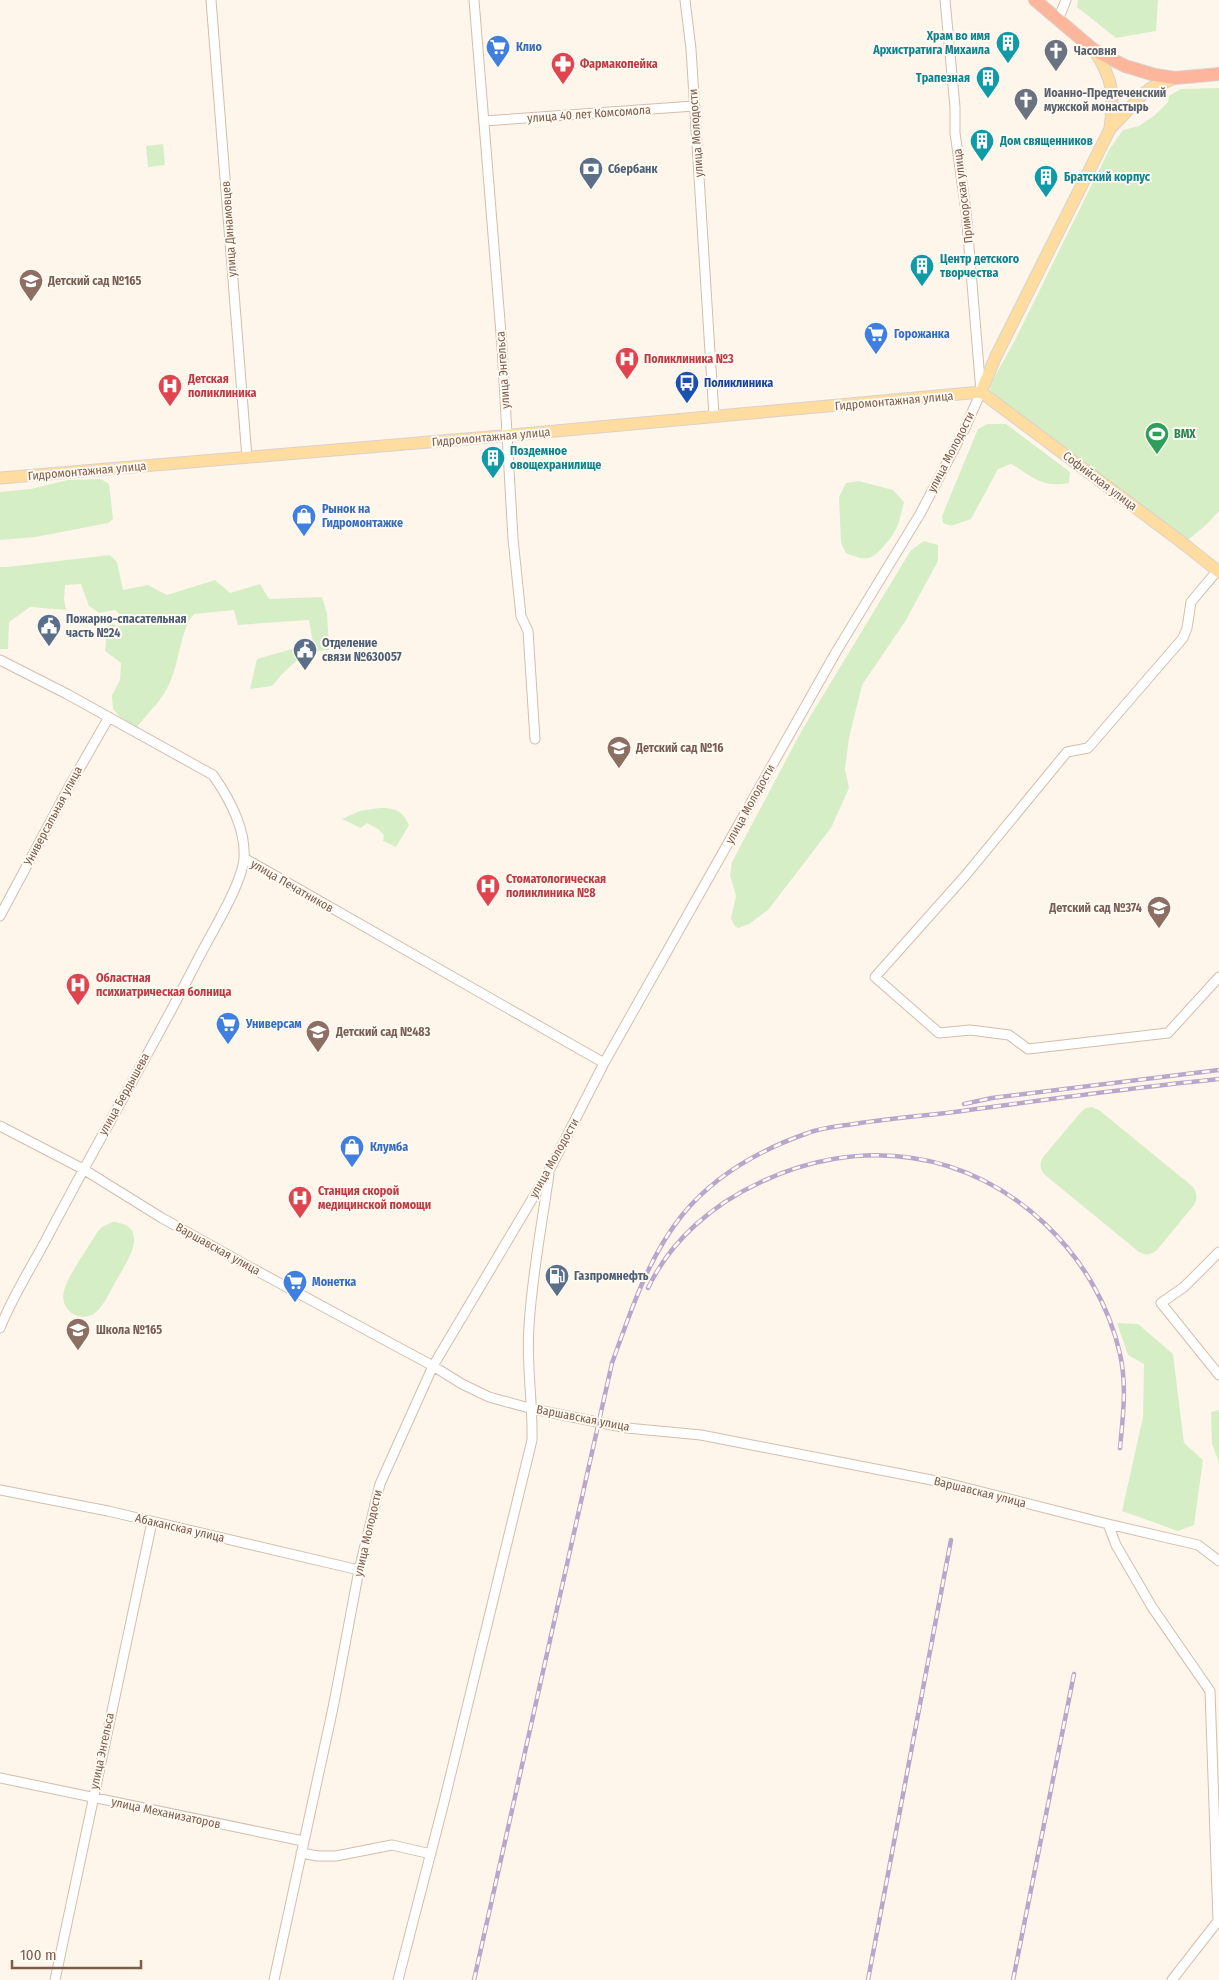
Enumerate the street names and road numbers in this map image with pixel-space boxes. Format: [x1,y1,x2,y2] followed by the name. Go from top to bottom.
[686,88,706,178] street label: улица Молодости
[527,103,651,125] street label: улица 40 лет Комсомола
[950,148,976,244] street label: Приморская улица
[219,181,239,277] street label: улица Динамовцев
[493,331,513,409] street label: улица Энгельса
[834,389,954,413] street label: Гидромонтажная улица
[925,409,977,495] street label: улица Молодости
[431,425,551,449] street label: Гидромонтажная улица
[1060,449,1140,513] street label: Софийская улица
[27,459,147,483] street label: Гидромонтажная улица
[722,762,778,846] street label: улица Молодости
[20,764,85,869] street label: Универсальная улица
[248,857,336,915] street label: улица Печатников
[96,1050,152,1138] street label: улица Бердышева
[526,1116,582,1200] street label: улица Молодости
[173,1220,263,1278] street label: Варшавская улица
[535,1402,631,1434] street label: Варшавская улица
[932,1474,1028,1510] street label: Варшавская улица
[351,1488,385,1578] street label: улица Молодости
[134,1511,226,1545] street label: Абаканская улица
[87,1711,117,1791] street label: улица Энгельса
[110,1795,222,1831] street label: улица Механизаторов

